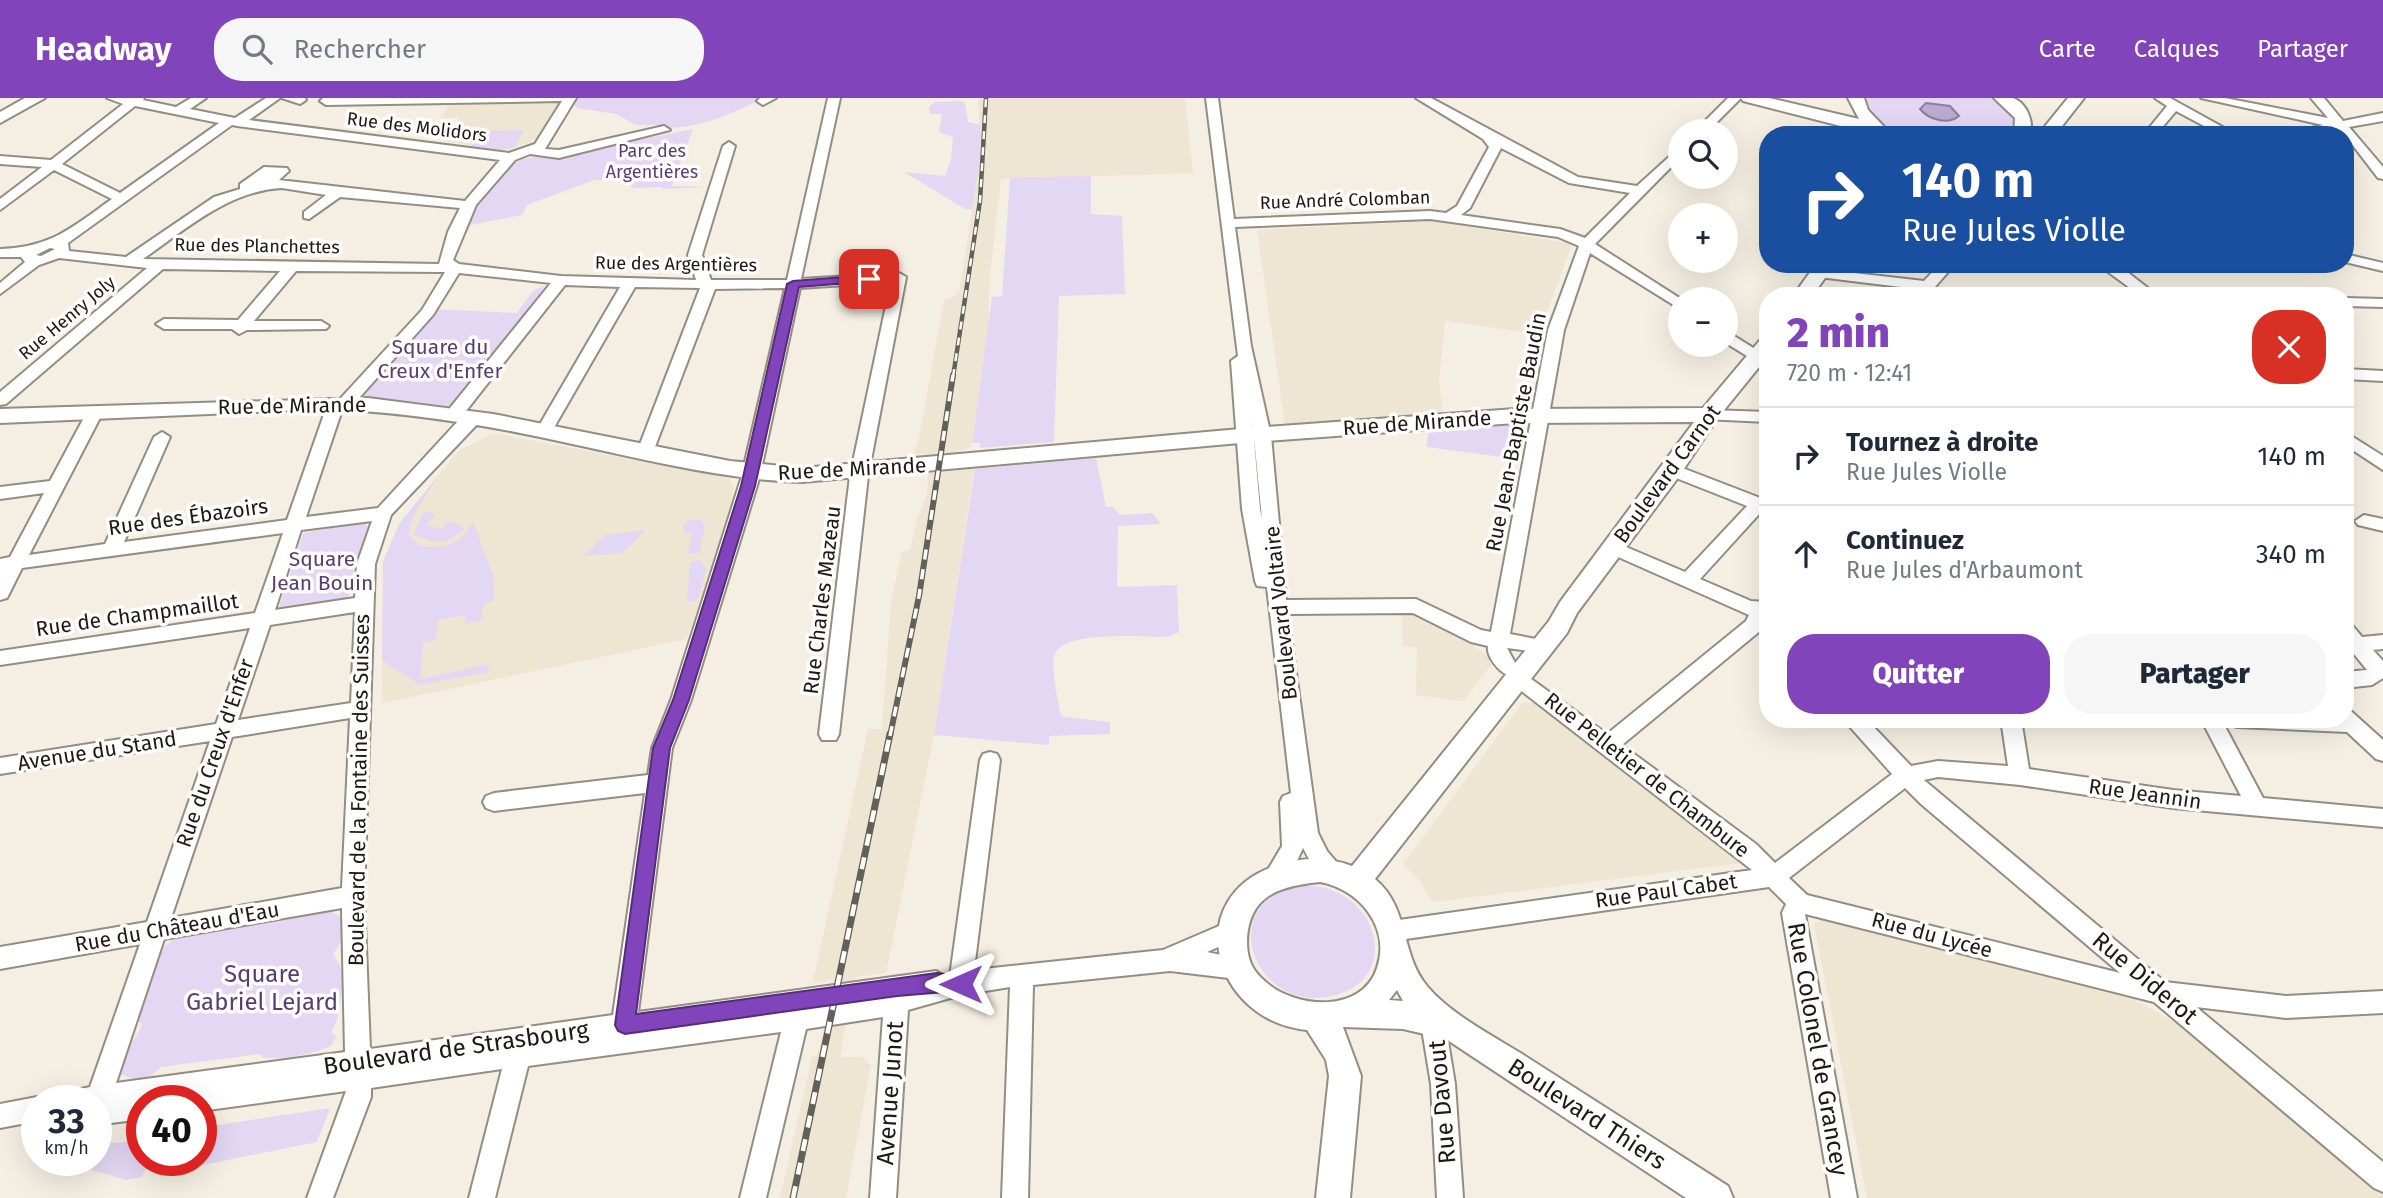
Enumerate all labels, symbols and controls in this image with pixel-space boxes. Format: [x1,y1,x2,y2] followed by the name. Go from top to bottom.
[214,18,704,81] search box
[35,29,172,69] text: Headway
[238,30,276,68] icon: search
[294,34,426,65] text: Rechercher
[2039,35,2096,63] text: Carte
[2134,35,2219,63] text: Calques
[2257,35,2348,63] text: Partager
[346,107,488,147] street label: Rue des Molidors
[1668,119,1738,357] map controls
[1668,119,1738,189] button: search
[606,140,698,183] park label: Parc des Argentières
[1902,151,2034,210] text: 140 m
[1787,154,1878,245] icon: right
[1259,186,1431,214] street label: Rue André Colomban
[1668,203,1738,273] button: +
[1902,211,2126,249] text: Rue Jules Violle
[174,234,340,258] street label: Rue des Planchettes
[839,249,899,309] pin
[595,252,757,276] street label: Rue des Argentières
[850,260,888,298] icon: arrive
[14,271,120,365] street label: Rue Henry Joly
[1668,287,1738,357] button: −
[1787,308,1890,358] text: 2 min
[1480,310,1552,554] street label: Rue Jean-Baptiste Baudin
[2252,310,2326,384] button: close
[377,334,503,384] park label: Square du Creux d'Enfer
[1787,359,1912,387] text: 720 m · 12:41
[217,392,367,420] street label: Rue de Mirande
[1608,399,1726,548] street label: Boulevard Carnot
[1342,405,1492,441] street label: Rue de Mirande
[1846,427,2038,458] text: Tournez à droite
[1787,437,1825,475] icon: right
[2257,441,2326,472] text: 140 m
[777,452,927,486] street label: Rue de Mirande
[1846,458,2007,486] text: Rue Jules Violle
[106,493,270,541] street label: Rue des Ébazoirs
[798,504,846,696] street label: Rue Charles Mazeau
[1259,525,1303,701] street label: Boulevard Voltaire
[1846,525,1964,556] text: Continuez
[1787,535,1825,573] icon: ahead
[2256,539,2326,570] text: 340 m
[271,546,373,596] park label: Square Jean Bouin
[1846,556,2083,584] text: Rue Jules d'Arbaumont
[34,588,241,642] street label: Rue de Champmaillot
[343,614,375,966] street label: Boulevard de la Fontaine des Suisses
[1787,634,2050,714] button: Quitter
[2064,634,2326,714] button: Partager
[171,655,259,851] street label: Rue du Creux d'Enfer
[1539,687,1755,863] street label: Rue Pelletier de Chambure
[16,726,178,776] street label: Avenue du Stand
[2087,773,2203,815] street label: Rue Jeannin
[1593,868,1739,914] street label: Rue Paul Cabet
[73,896,281,958] street label: Rue du Château d'Eau
[1869,906,1995,964] street label: Rue du Lycée
[1782,920,1854,1178] street label: Rue Colonel de Grancey
[2087,926,2204,1030] street label: Rue Diderot
[924,947,998,1021] position arrow
[186,960,338,1016] park label: Square Gabriel Lejard
[321,1015,591,1081] street label: Boulevard de Strasbourg
[871,1020,909,1166] street label: Avenue Junot
[1423,1039,1461,1165] street label: Rue Davout
[1503,1053,1671,1175] street label: Boulevard Thiers
[126,1085,217,1176] speed limit sign: 40
[48,1100,85,1142] text: 33
[44,1137,89,1159] text: km/h

